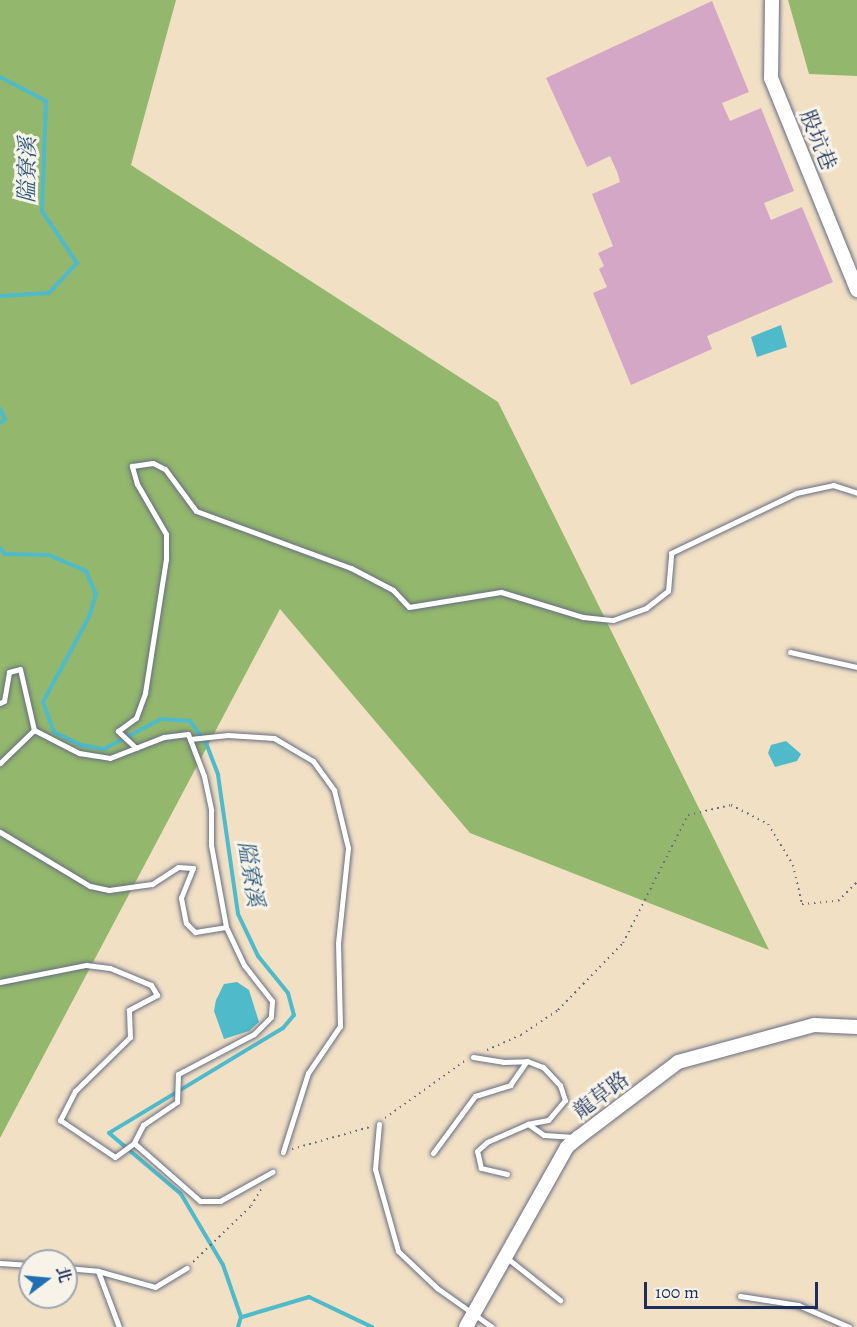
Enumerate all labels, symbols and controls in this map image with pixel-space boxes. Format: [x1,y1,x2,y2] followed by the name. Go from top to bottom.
[795,106,841,174] street label: 股坑巷
[14,137,42,203] water label: 隘寮溪
[232,839,268,909] water label: 隘寮溪
[568,1066,634,1124] street label: 龍草路
[18,1249,78,1309] north arrow
[51,1264,76,1285] text: 北
[647,1270,821,1308] scale bar
[655,1280,699,1304] text: 100 m

